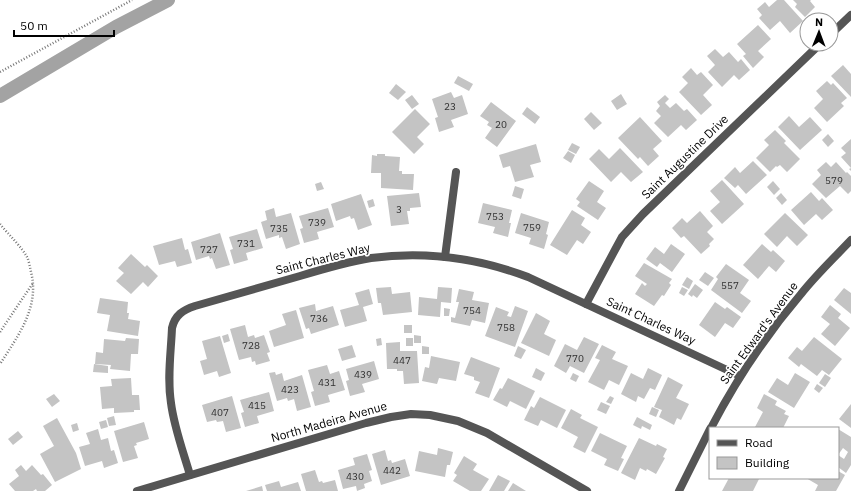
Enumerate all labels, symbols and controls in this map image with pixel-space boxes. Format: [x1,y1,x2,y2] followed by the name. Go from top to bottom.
[14,12,114,38] scale bar
[799,12,839,52] north arrow
[815,15,823,29] text: N
[20,18,48,33] text: 50 m
[444,100,456,113] house number: 23
[638,111,731,202] street label: Saint Augustine Drive
[495,118,507,131] house number: 20
[825,174,843,187] house number: 579
[396,203,402,216] house number: 3
[486,210,504,223] house number: 753
[308,216,326,229] house number: 739
[523,221,541,234] house number: 759
[270,222,288,235] house number: 735
[237,237,255,250] house number: 731
[274,240,372,277] street label: Saint Charles Way
[200,243,218,256] house number: 727
[717,278,801,387] street label: Saint Edward's Avenue
[721,279,739,292] house number: 557
[604,293,698,348] street label: Saint Charles Way
[463,304,481,317] house number: 754
[310,312,328,325] house number: 736
[497,321,515,334] house number: 758
[242,339,260,352] house number: 728
[566,352,584,365] house number: 770
[393,354,411,367] house number: 447
[354,368,372,381] house number: 439
[318,376,336,389] house number: 431
[281,383,299,396] house number: 423
[269,398,389,445] street label: North Madeira Avenue
[248,399,266,412] house number: 415
[211,406,229,419] house number: 407
[709,427,839,479] legend
[745,435,773,450] text: Road
[745,455,790,470] text: Building
[383,464,401,477] house number: 442
[346,470,364,483] house number: 430

